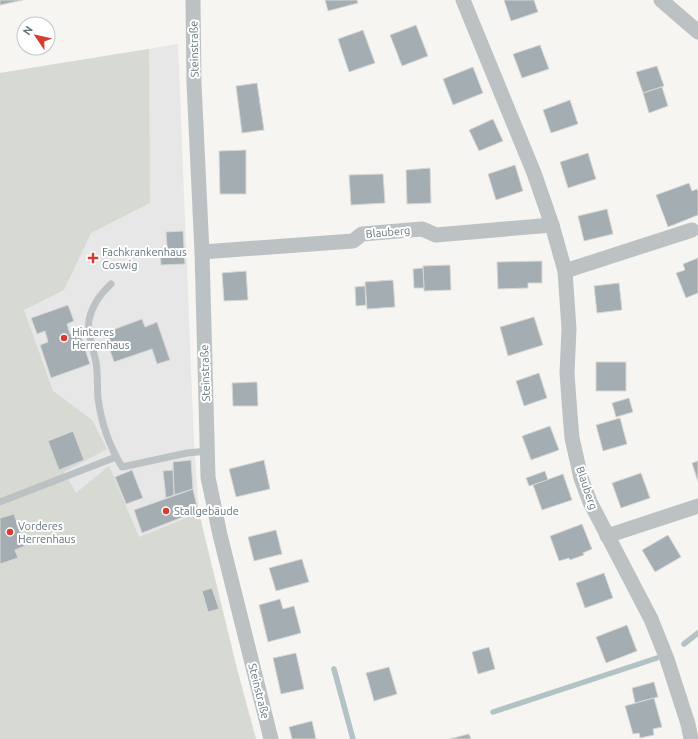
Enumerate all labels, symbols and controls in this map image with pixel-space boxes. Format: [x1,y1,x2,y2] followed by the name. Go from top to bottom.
[16,16,56,56] north arrow
[188,21,200,77] street label: Steinstraße
[20,24,35,37] text: N
[365,224,411,240] street label: Blauberg
[102,246,187,271] place label: Fachkrankenhaus Coswig
[87,252,99,264] marker: Fachkrankenhaus Coswig
[72,326,130,351] place label: Hinteres Herrenhaus
[59,333,69,343] marker: Hinteres Herrenhaus
[198,344,212,402] street label: Steinstraße
[574,465,600,511] street label: Blauberg
[174,505,239,517] place label: Stallgebäude
[161,506,171,516] marker: Stallgebäude
[18,520,76,545] place label: Vorderes Herrenhaus
[5,527,15,537] marker: Vorderes Herrenhaus
[246,662,272,720] street label: Steinstraße

